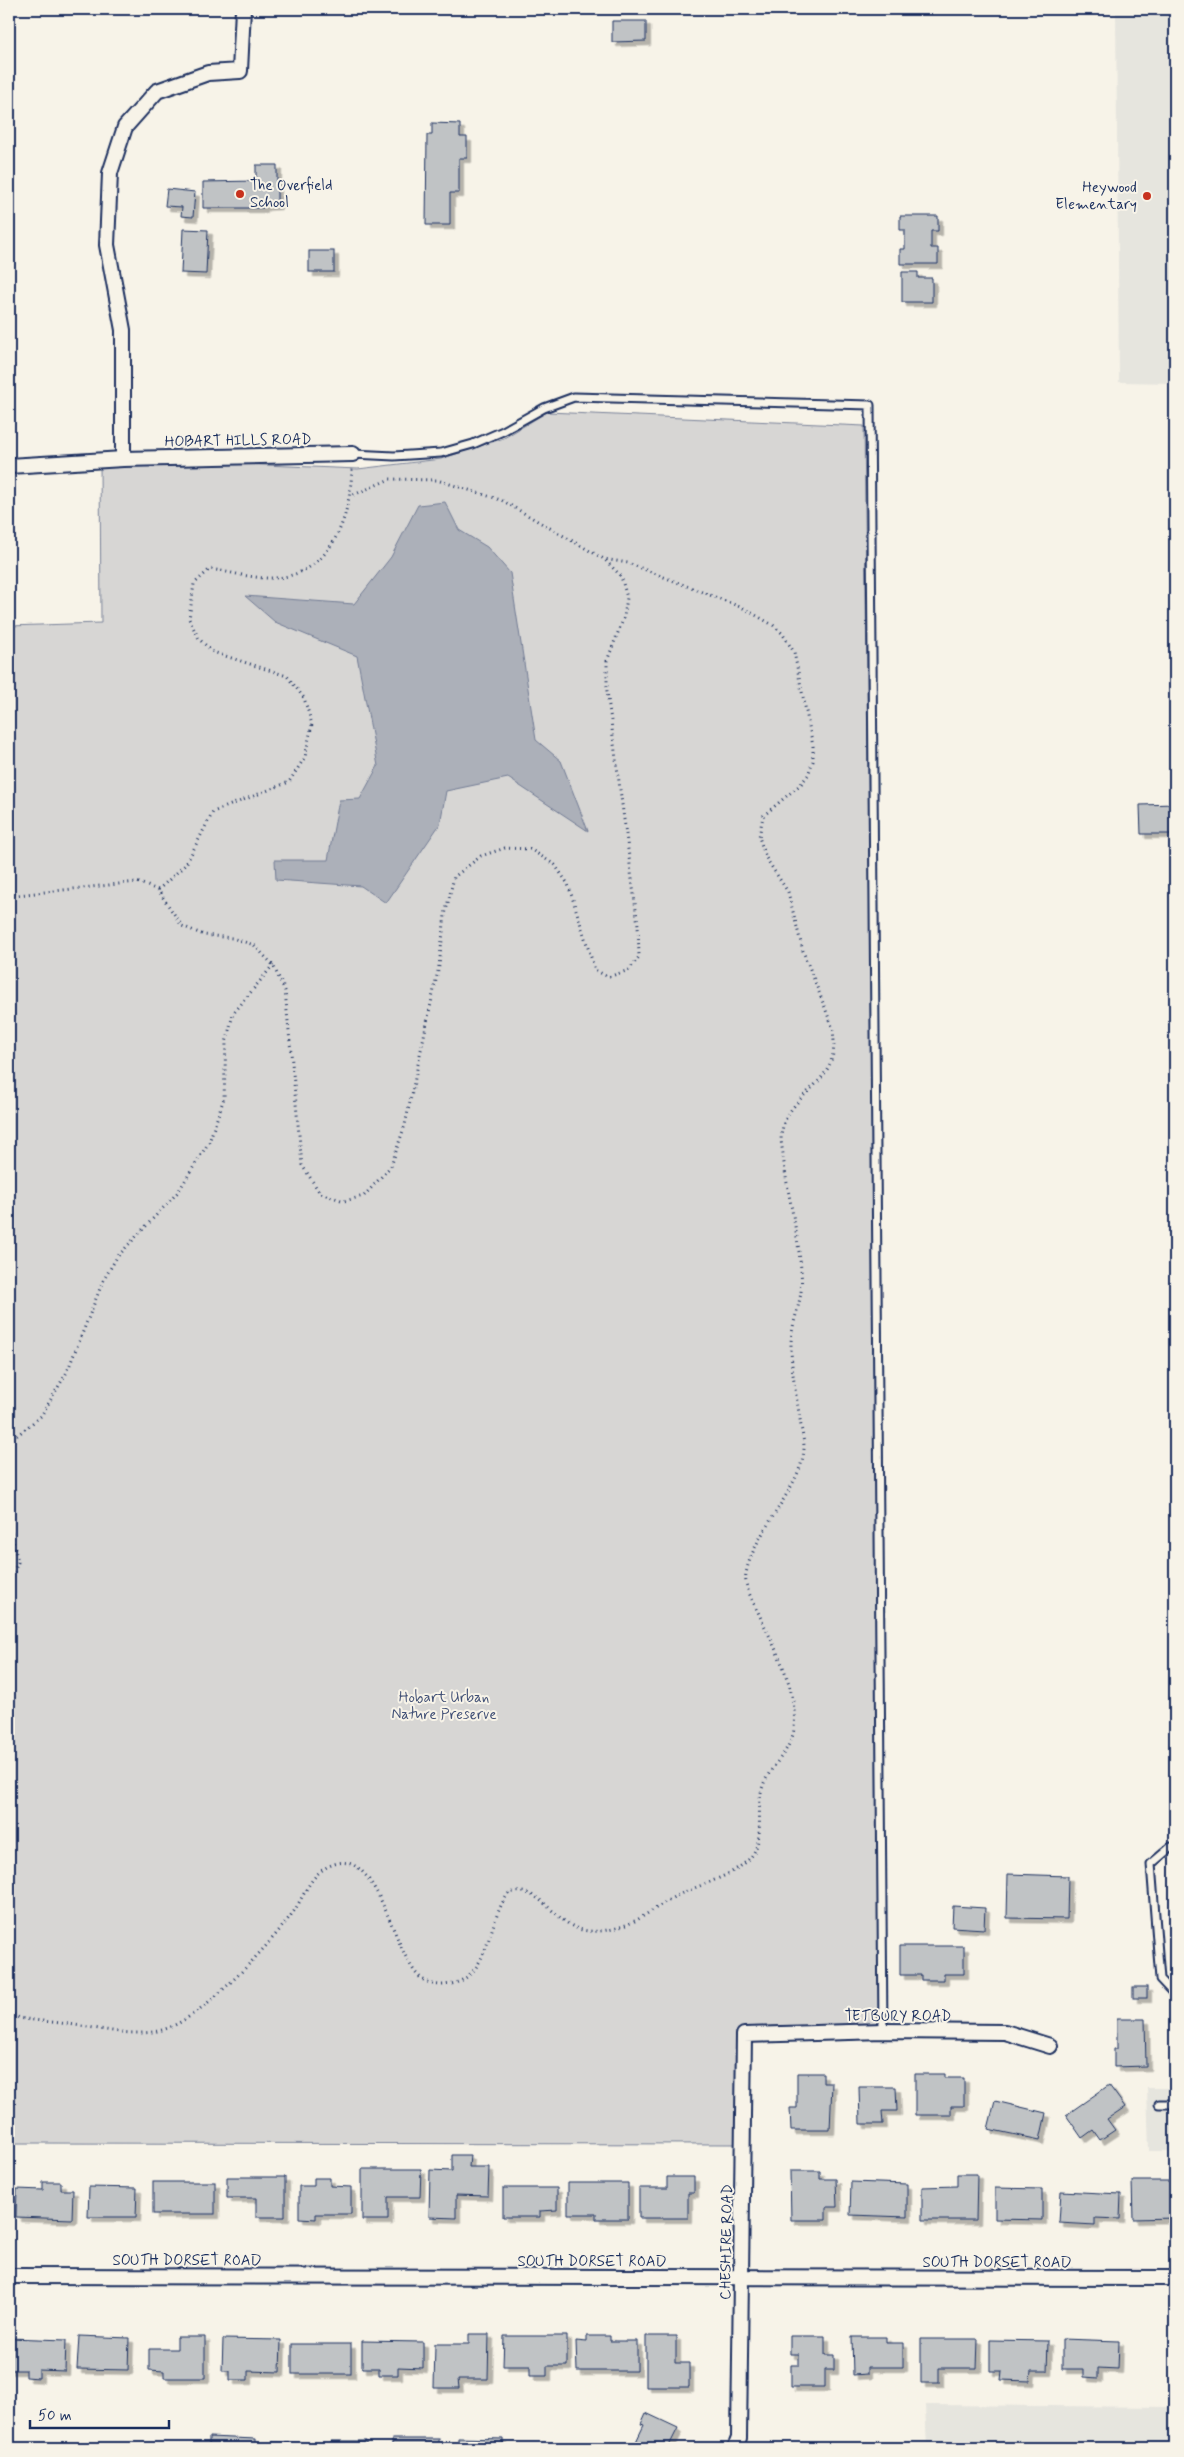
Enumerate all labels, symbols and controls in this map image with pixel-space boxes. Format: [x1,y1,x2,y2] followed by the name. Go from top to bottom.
[250,176,333,213] place label: The Overfield School
[1055,178,1137,215] place label: Heywood Elementary
[234,188,246,200] marker: The Overfield School
[1141,190,1153,202] marker: Heywood Elementary
[164,430,312,452] street label: HOBART HILLS ROAD
[391,1688,497,1725] park label: Hobart Urban Nature Preserve
[845,2007,951,2027] street label: TETBURY ROAD
[716,2184,738,2300] street label: CHESHIRE ROAD
[112,2251,262,2271] street label: SOUTH DORSET ROAD
[517,2252,667,2272] street label: SOUTH DORSET ROAD
[922,2253,1072,2273] street label: SOUTH DORSET ROAD
[30,2397,169,2429] scale bar
[38,2406,72,2426] text: 50 m

